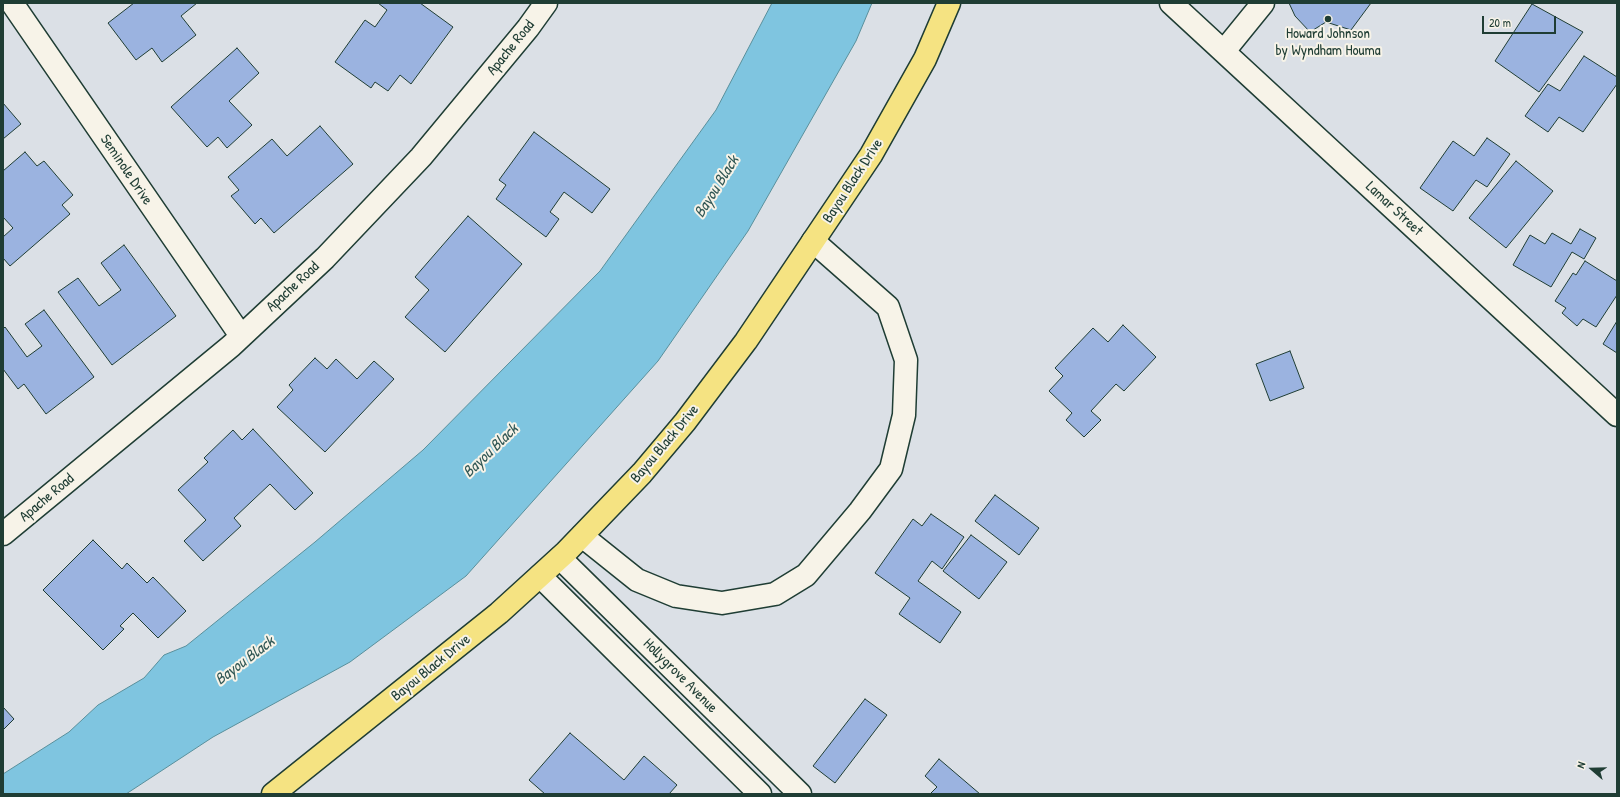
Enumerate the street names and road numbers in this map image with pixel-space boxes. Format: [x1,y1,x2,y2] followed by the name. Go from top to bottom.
[483,17,539,79] street label: Apache Road
[96,131,156,209] street label: Seminole Drive
[819,136,887,226] street label: Bayou Black Drive
[1362,178,1426,240] street label: Lamar Street
[263,258,323,316] street label: Apache Road
[627,401,703,487] street label: Bayou Black Drive
[16,470,78,526] street label: Apache Road
[388,631,474,705] street label: Bayou Black Drive
[639,635,721,717] street label: Hollygrove Avenue

